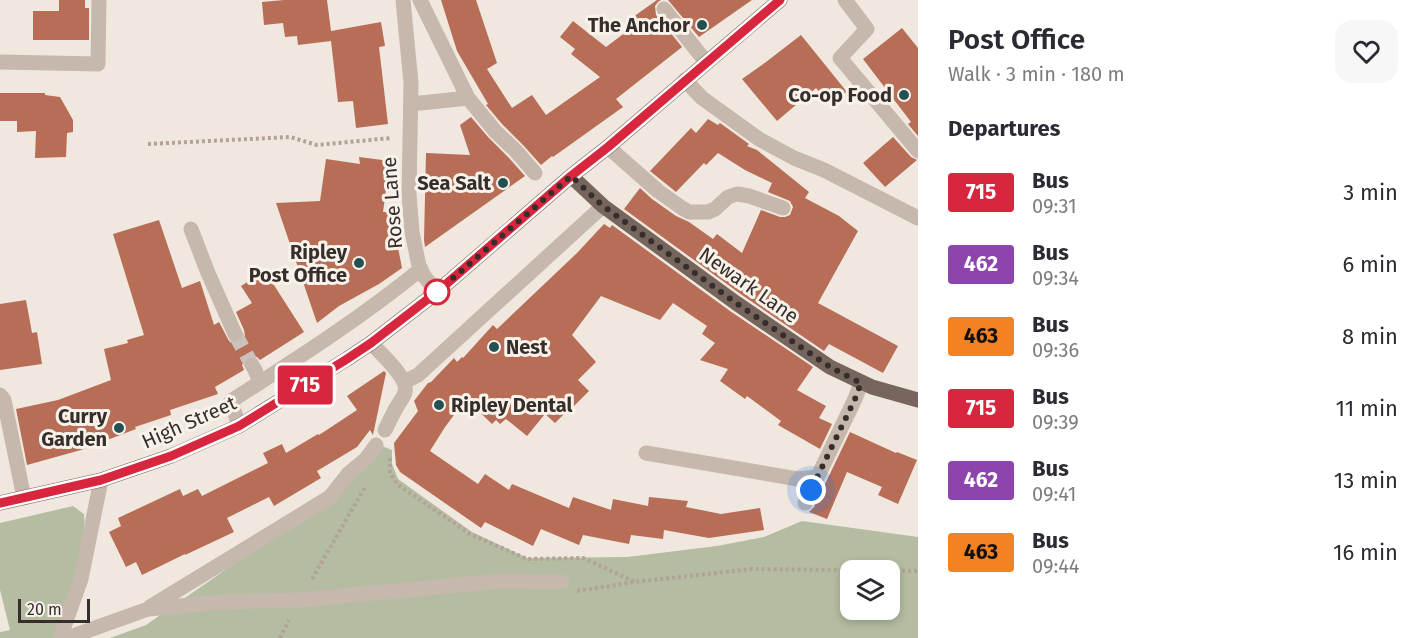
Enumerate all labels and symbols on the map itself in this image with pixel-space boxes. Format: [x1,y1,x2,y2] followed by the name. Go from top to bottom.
[588,13,691,37] place label: The Anchor
[695,18,709,32] marker: The Anchor
[788,83,892,107] place label: Co-op Food
[897,88,911,102] marker: Co-op Food
[377,156,407,250] street label: Rose Lane
[417,171,491,195] place label: Sea Salt
[496,176,510,190] marker: Sea Salt
[249,240,348,287] place label: Ripley Post Office
[695,242,803,328] street label: Newark Lane
[352,256,366,270] marker: Ripley Post Office
[424,279,450,305] unlabelled marker
[506,335,548,359] place label: Nest
[487,340,501,354] marker: Nest
[270,366,340,404] line badge: 715
[138,390,241,453] street label: High Street
[451,393,573,417] place label: Ripley Dental
[432,398,446,412] marker: Ripley Dental
[41,404,108,451] place label: Curry Garden
[112,421,126,435] marker: Curry Garden
[796,475,826,505] your location
[18,596,90,624] scale bar

